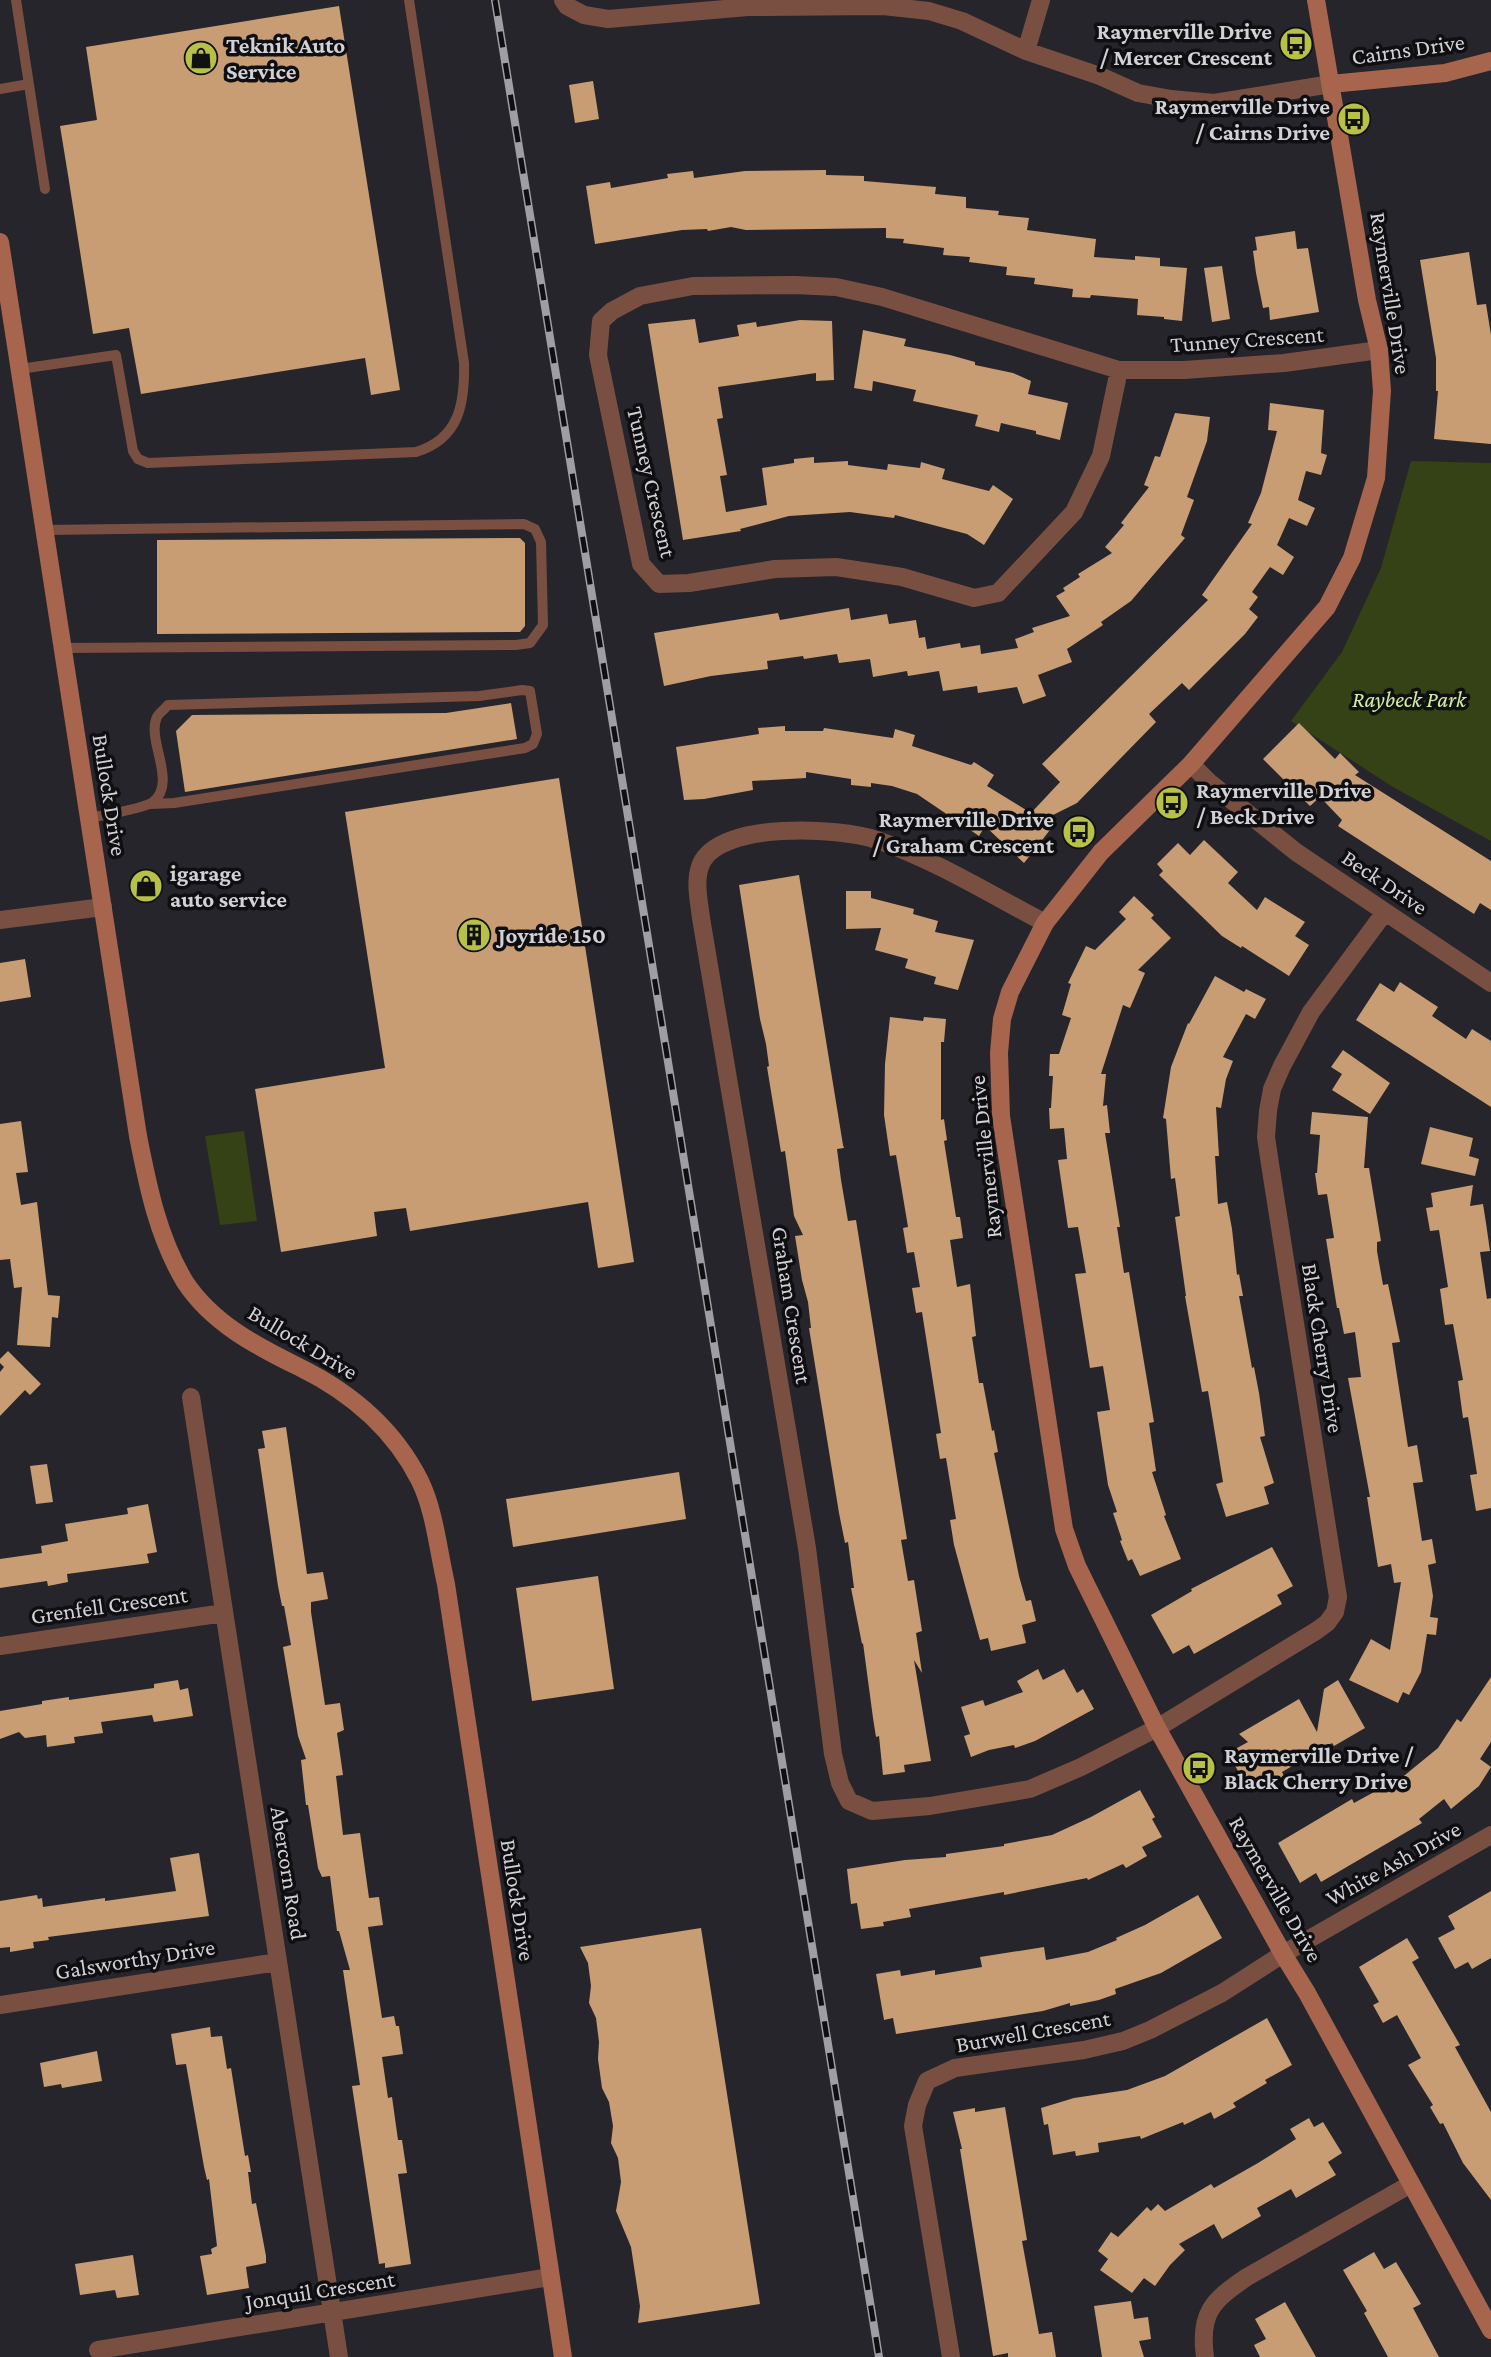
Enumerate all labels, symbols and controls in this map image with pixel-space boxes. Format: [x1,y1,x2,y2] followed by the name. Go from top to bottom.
[1097,18,1273,70] place label: Raymerville Drive / Mercer Crescent
[1277,25,1315,63] bus stop icon: Raymerville Drive / Mercer Crescent
[1350,28,1466,70] street label: Cairns Drive
[226,32,345,84] place label: Teknik Auto Service
[182,39,220,77] shop icon: Teknik Auto Service
[1155,93,1330,145] place label: Raymerville Drive / Cairns Drive
[1335,100,1373,138] bus stop icon: Raymerville Drive / Cairns Drive
[1365,210,1417,376] street label: Raymerville Drive
[1169,321,1325,357] street label: Tunney Crescent
[622,404,682,560] street label: Tunney Crescent
[1352,686,1467,712] park label: Raybeck Park
[88,732,132,858] street label: Bullock Drive
[1196,777,1372,829] place label: Raymerville Drive / Beck Drive
[1153,784,1191,822] bus stop icon: Raymerville Drive / Beck Drive
[872,806,1055,858] place label: Raymerville Drive / Graham Crescent
[1060,813,1098,851] bus stop icon: Raymerville Drive / Graham Crescent
[1337,844,1433,920] street label: Beck Drive
[170,860,287,912] place label: igarage auto service
[127,867,165,905] shop icon: igarage auto service
[455,916,493,954] building icon: Joyride 150
[496,922,606,948] place label: Joyride 150
[964,1074,1006,1240] street label: Raymerville Drive
[767,1225,817,1386] street label: Graham Crescent
[1297,1261,1349,1435] street label: Black Cherry Drive
[244,1299,362,1385] street label: Bullock Drive
[29,1581,189,1629] street label: Grenfell Crescent
[1224,1742,1414,1794] place label: Raymerville Drive / Black Cherry Drive
[1180,1749,1218,1787] bus stop icon: Raymerville Drive / Black Cherry Drive
[266,1804,312,1942] street label: Abercorn Road
[1224,1812,1328,1966] street label: Raymerville Drive
[1321,1815,1465,1911] street label: White Ash Drive
[496,1837,540,1963] street label: Bullock Drive
[53,1934,217,1984] street label: Galsworthy Drive
[954,2005,1113,2057] street label: Burwell Crescent
[242,2265,397,2315] street label: Jonquil Crescent

